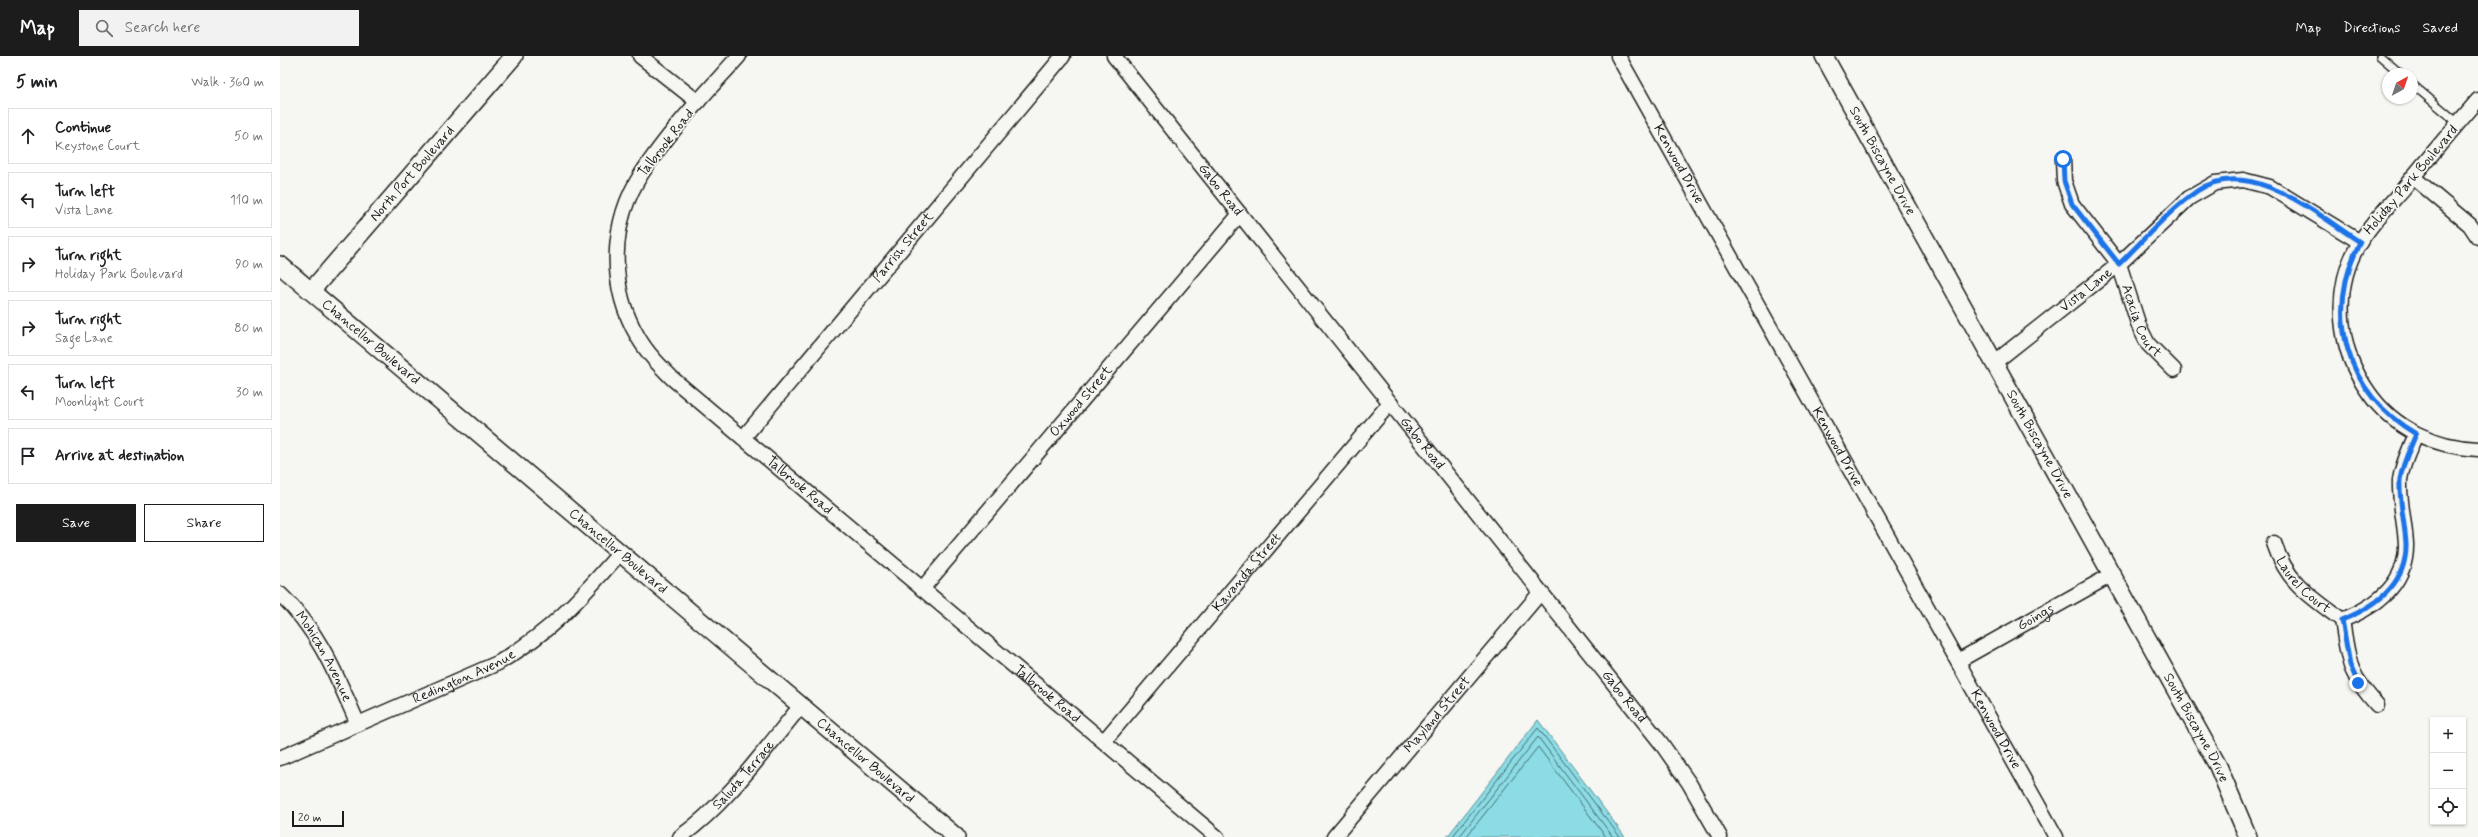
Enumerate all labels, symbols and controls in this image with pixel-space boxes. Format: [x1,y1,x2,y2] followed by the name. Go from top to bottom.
[79,10,359,46] search box
[20,16,55,41] text: Map
[93,17,115,39] icon: search
[125,18,200,38] text: Search here
[2295,19,2321,37] text: Map
[2343,19,2401,37] text: Directions
[2423,19,2458,37] text: Saved
[2382,68,2418,104] north arrow
[16,71,58,93] text: 5 min
[191,74,264,91] text: Walk · 360 m
[1845,103,1920,219] street label: South Biscayne Drive
[634,105,698,181] street label: Talbrook Road
[55,118,111,138] text: Continue
[1649,121,1708,207] street label: Kenwood Drive
[2360,121,2462,239] street label: Holiday Park Boulevard
[366,122,459,225] street label: North Port Boulevard
[17,125,39,147] icon: ahead
[234,128,263,145] text: 50 m
[55,138,140,155] text: Keystone Court
[2054,150,2072,168] route start
[1194,160,1247,220] street label: Gabo Road
[55,182,115,202] text: Turn left
[17,189,39,211] icon: left
[230,192,263,209] text: 110 m
[55,202,113,219] text: Vista Lane
[868,208,938,286] street label: Parrish Street
[55,246,122,266] text: Turn right
[17,253,39,275] icon: right
[235,256,263,273] text: 90 m
[2056,263,2116,317] street label: Vista Lane
[55,266,183,283] text: Holiday Park Boulevard
[2117,282,2166,362] street label: Acacia Court
[318,295,424,389] street label: Chancellor Boulevard
[55,310,122,330] text: Turn right
[17,317,39,339] icon: right
[234,320,263,337] text: 80 m
[55,330,113,347] text: Sage Lane
[1046,361,1117,441] street label: Oxwood Street
[55,374,115,394] text: Turn left
[17,381,39,403] icon: left
[236,384,263,401] text: 30 m
[2002,387,2077,502] street label: South Biscayne Drive
[55,394,145,411] text: Moonlight Court
[1808,404,1867,490] street label: Kenwood Drive
[1396,413,1449,473] street label: Gabo Road
[17,445,39,467] icon: arrive
[55,446,184,466] text: Arrive at destination
[763,452,837,519] street label: Talbrook Road
[16,504,136,542] button: Save
[144,504,264,542] button: Share
[565,504,671,598] street label: Chancellor Boulevard
[1208,529,1285,616] street label: Kavanda Street
[2272,554,2334,618] street label: Laurel Court
[2014,600,2057,635] street label: Goings
[291,608,356,705] street label: Mohican Avenue
[410,645,519,708] street label: Redington Avenue
[1010,661,1084,727] street label: Talbrook Road
[1598,667,1651,727] street label: Gabo Road
[2159,670,2233,785] street label: South Biscayne Drive
[1400,672,1475,757] street label: Mayland Street
[2349,674,2367,692] route end
[1966,686,2025,772] street label: Kenwood Drive
[812,714,919,807] street label: Chancellor Boulevard
[2430,717,2466,825] map controls
[2430,717,2466,753] button: +
[709,736,779,814] street label: Saluda Terrace
[2430,753,2466,789] button: −
[2430,789,2466,825] button: locate
[292,809,344,828] scale bar
[298,811,321,825] text: 20 m

